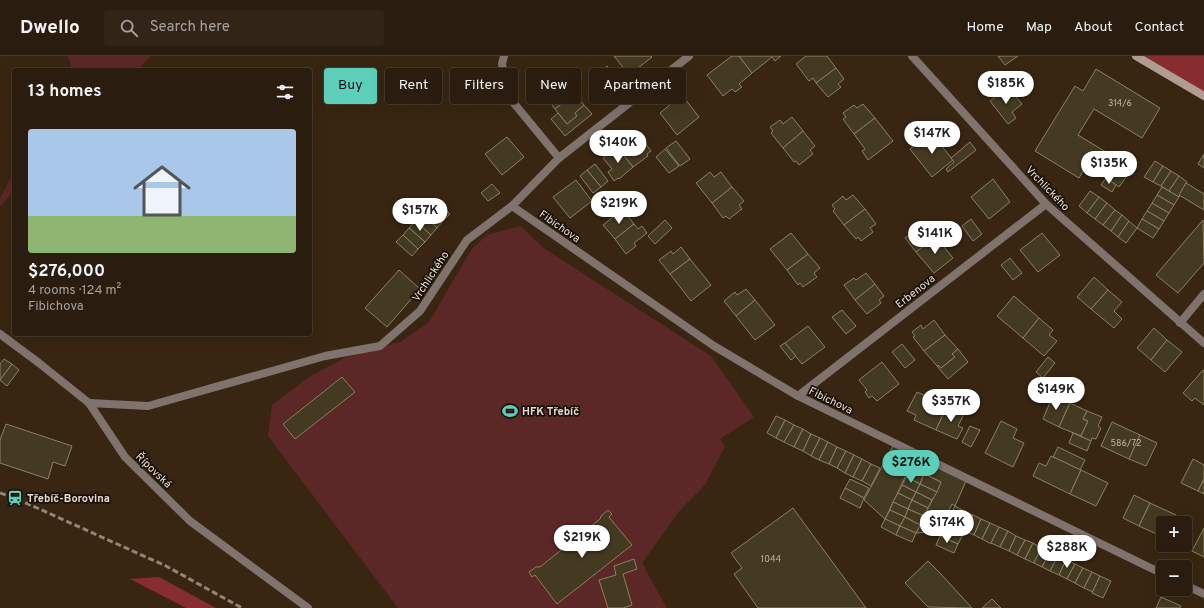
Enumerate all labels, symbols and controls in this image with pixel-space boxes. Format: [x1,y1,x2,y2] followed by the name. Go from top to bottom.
[104,10,384,46] search box
[20,16,80,40] text: Dwello
[118,17,140,39] icon: search
[150,18,230,37] text: Search here
[967,19,1004,36] text: Home
[1026,19,1052,36] text: Map
[1074,19,1113,36] text: About
[1135,19,1184,36] text: Contact
[324,68,377,104] chip: Buy
[385,68,442,104] chip: Rent
[450,68,518,104] chip: Filters
[526,68,581,104] chip: New
[589,68,686,104] chip: Apartment
[978,71,1034,105] pin: $185K
[987,76,1025,92] text: $185K
[28,81,102,103] text: 13 homes
[274,81,296,103] icon: filters
[1108,98,1132,109] house number: 314/6
[904,121,960,155] pin: $147K
[913,126,951,142] text: $147K
[590,130,646,164] pin: $140K
[598,135,638,151] text: $140K
[1081,151,1137,185] pin: $135K
[126,155,198,227] icon: home
[1090,156,1128,172] text: $135K
[1022,163,1072,214] street label: Vrchlického
[591,191,647,225] pin: $219K
[600,196,638,212] text: $219K
[392,198,448,232] pin: $157K
[401,203,439,219] text: $157K
[536,208,583,246] street label: Fibichova
[907,221,963,255] pin: $141K
[917,226,953,242] text: $141K
[409,249,452,305] street label: Vrchlického
[28,261,105,283] text: $276,000
[893,272,939,312] street label: Erbenova
[28,283,121,299] text: 4 rooms · 124 m²
[28,299,84,315] text: Fibichova
[1028,377,1084,411] pin: $149K
[1037,382,1075,398] text: $149K
[806,384,855,418] street label: Fibichova
[923,389,979,423] pin: $357K
[931,394,971,410] text: $357K
[501,402,519,420] sports icon: HFK Třebíč
[522,405,579,419] place label: HFK Třebíč
[1110,438,1142,449] house number: 586/72
[132,449,175,491] street label: Řípovská
[883,450,939,484] pin: $276K
[891,455,931,471] text: $276K
[6,489,24,507] station icon: Třebíč-Borovina
[27,492,110,506] place label: Třebíč-Borovina
[919,510,975,544] pin: $174K
[929,515,965,531] text: $174K
[1156,516,1192,596] map controls
[1156,516,1192,552] button: +
[554,525,610,559] pin: $219K
[563,530,601,546] text: $219K
[1039,535,1095,569] pin: $288K
[1046,540,1088,556] text: $288K
[761,554,782,565] house number: 1044
[1156,560,1192,596] button: −

